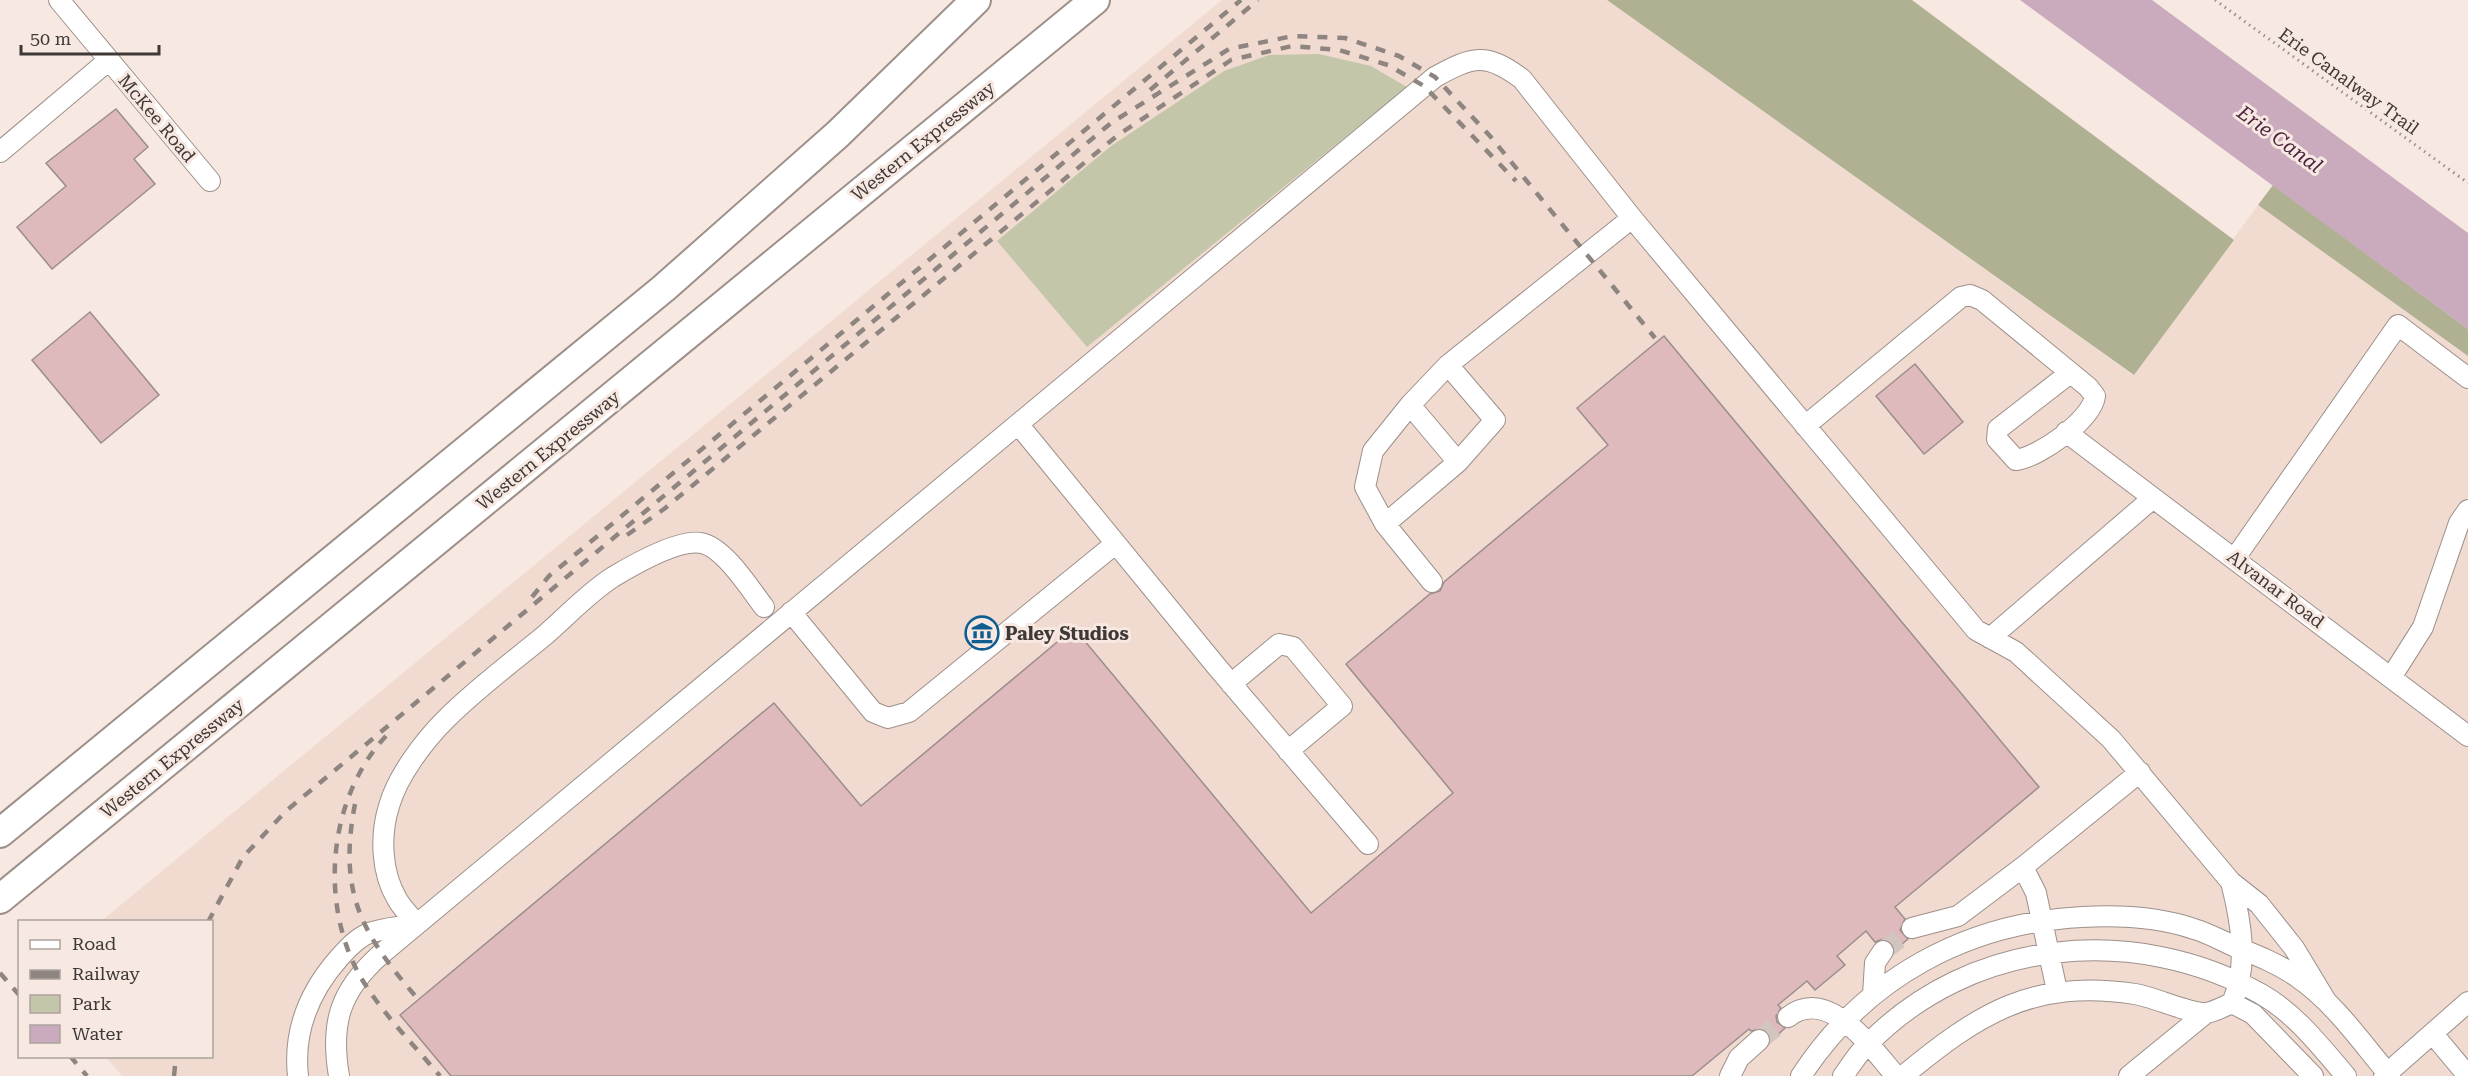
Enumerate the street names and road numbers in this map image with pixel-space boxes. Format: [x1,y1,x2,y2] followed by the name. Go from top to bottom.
[2275,23,2423,139] street label: Erie Canalway Trail
[114,70,200,167] street label: McKee Road
[847,77,999,205] street label: Western Expressway
[472,386,624,514] street label: Western Expressway
[2223,546,2329,632] street label: Alvanar Road
[96,694,248,822] street label: Western Expressway

